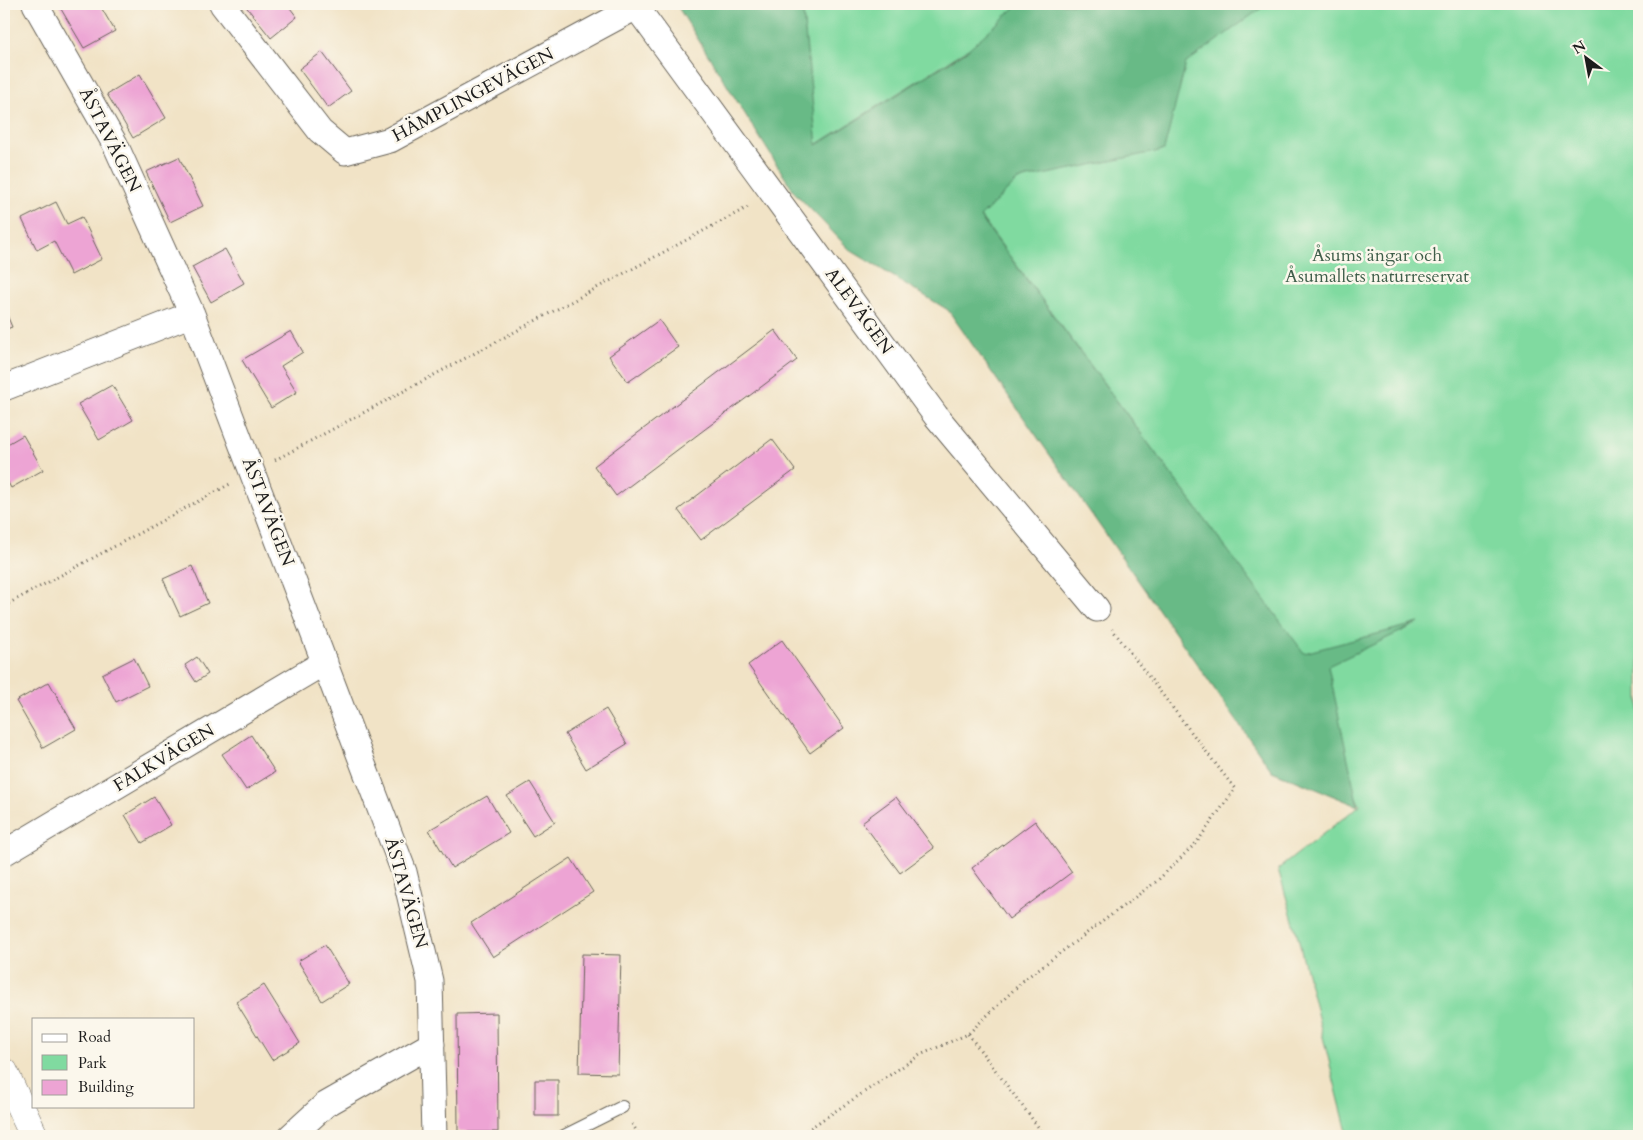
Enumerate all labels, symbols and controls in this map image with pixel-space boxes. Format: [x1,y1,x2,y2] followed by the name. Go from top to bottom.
[1560,32,1610,82] north arrow
[1569,36,1590,59] text: N
[388,41,559,148] street label: HÄMPLINGEVÄGEN
[73,83,147,197] street label: ÅSTAVÄGEN
[1285,243,1469,289] park label: Åsums ängar och Åsumallets naturreservat
[819,263,899,360] street label: ALEVÄGEN
[236,454,300,571] street label: ÅSTAVÄGEN
[109,718,220,798] street label: FALKVÄGEN
[378,834,434,952] street label: ÅSTAVÄGEN
[32,1018,195,1108] legend
[78,1027,111,1047] text: Road
[78,1053,107,1073] text: Park
[78,1077,134,1097] text: Building

